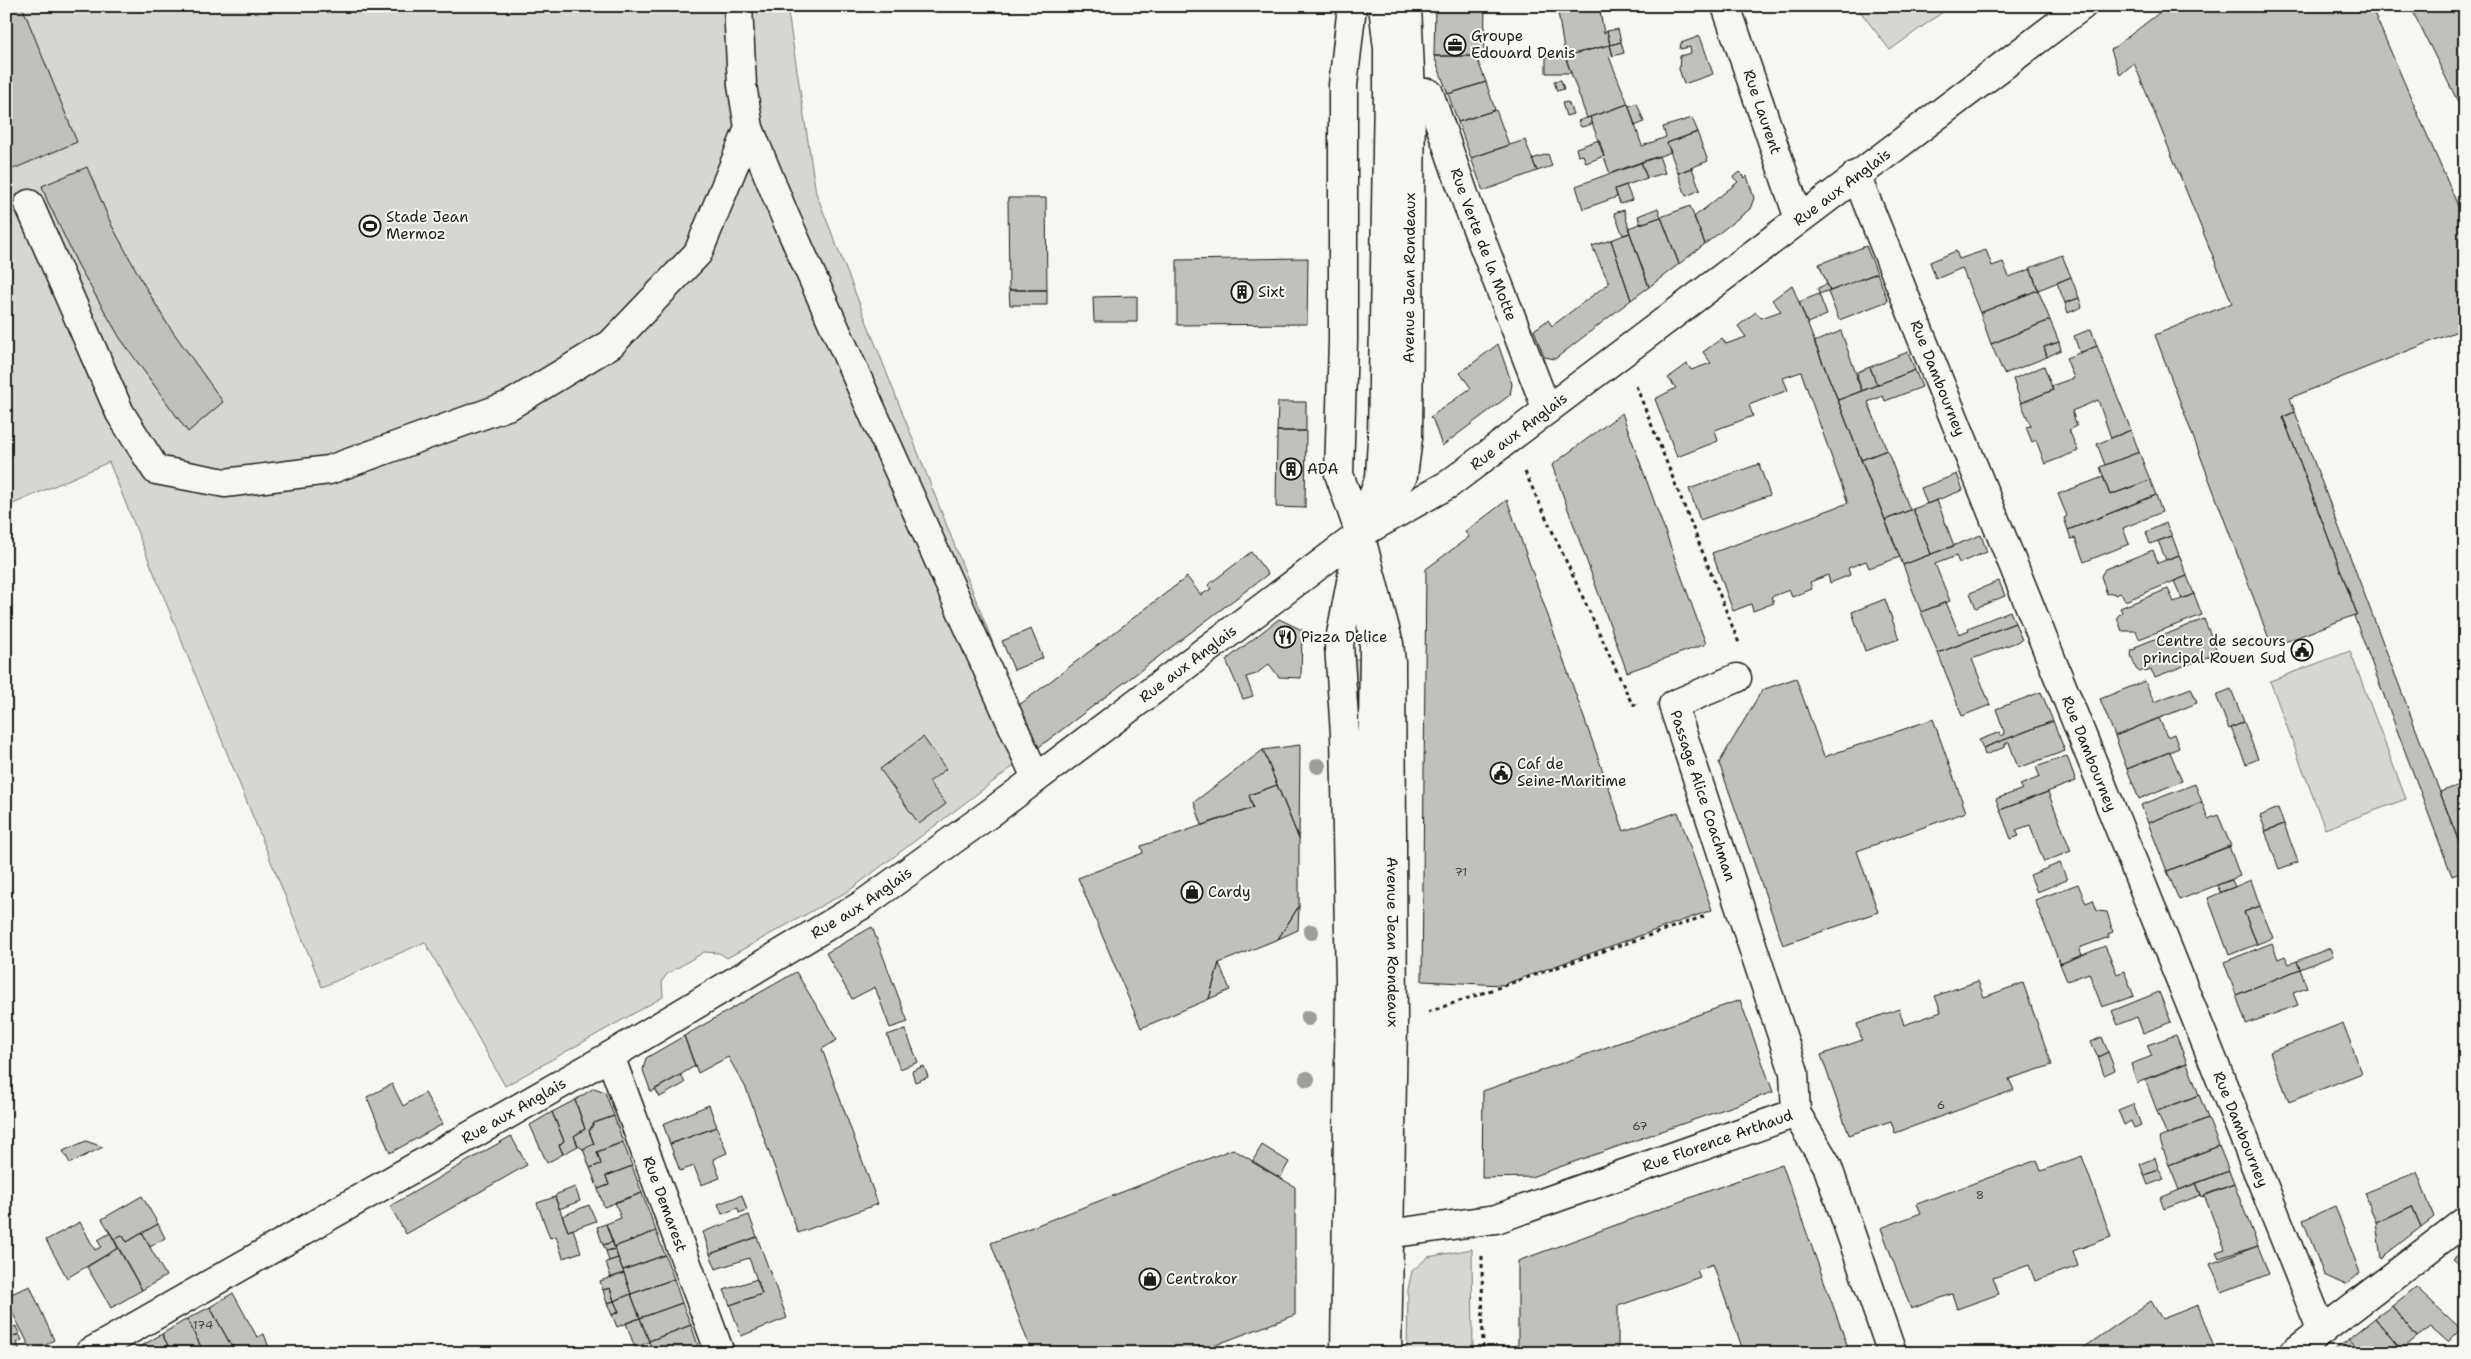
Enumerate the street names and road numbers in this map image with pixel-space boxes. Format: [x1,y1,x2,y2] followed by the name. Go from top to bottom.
[1739,67,1786,157] street label: Rue Laurent
[1789,144,1895,231] street label: Rue aux Anglais
[1446,165,1522,324] street label: Rue Verte de la Motte
[1399,192,1420,363] street label: Avenue Jean Rondeaux
[1906,317,1970,439] street label: Rue Dambourney
[1466,388,1572,475] street label: Rue aux Anglais
[1135,621,1241,707] street label: Rue aux Anglais
[2057,693,2122,815] street label: Rue Dambourney
[1665,708,1740,884] street label: Passage Alice Coachman
[1382,857,1403,1028] street label: Avenue Jean Rondeaux
[807,862,916,943] street label: Rue aux Anglais
[2208,1068,2273,1190] street label: Rue Dambourney
[458,1073,570,1149] street label: Rue aux Anglais
[1640,1105,1796,1177] street label: Rue Florence Arthaud
[638,1154,692,1255] street label: Rue Demarest

